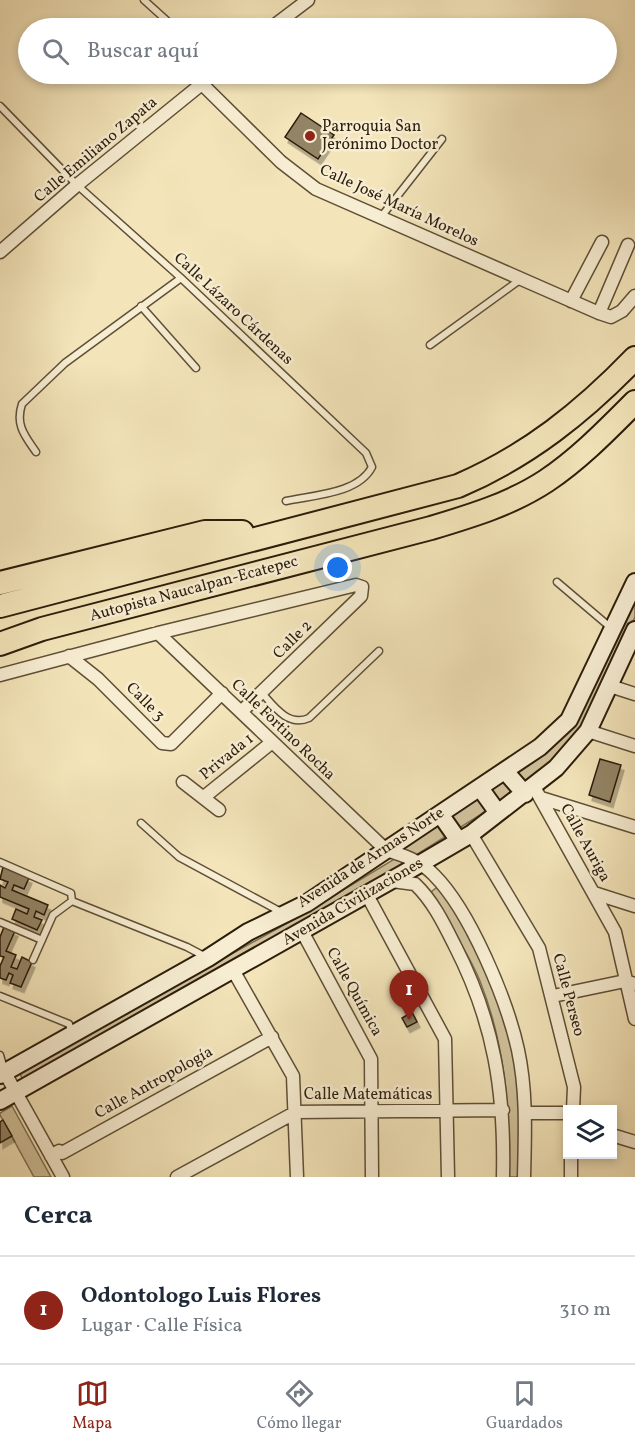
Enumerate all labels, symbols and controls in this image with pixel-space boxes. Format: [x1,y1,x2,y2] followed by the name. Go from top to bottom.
[18,18,617,84] search box
[39,35,72,68] icon: search
[87,36,199,67] text: Buscar aquí
[30,92,162,208] street label: Calle Emiliano Zapata
[322,116,439,156] place label: Parroquia San Jerónimo Doctor
[303,129,317,143] marker: Parroquia San Jerónimo Doctor
[316,159,482,253] street label: Calle José María Morelos
[168,248,298,370] street label: Calle Lázaro Cárdenas
[87,551,301,627] street label: Autopista Naucalpan-Ecatepec
[323,553,352,582] your location
[268,615,318,665] street label: Calle 2
[226,674,340,786] street label: Calle Fortino Rocha
[121,678,169,726] street label: Calle 3
[195,728,259,786] street label: Privada 1
[554,800,616,886] street label: Calle Auriga
[293,802,449,914] street label: Avenida de Armas Norte
[279,853,428,951] street label: Avenida Civilizaciones
[321,944,387,1040] street label: Calle Química
[546,951,590,1039] street label: Calle Perseo
[390,970,428,1020] pin: 1
[91,1041,217,1125] street label: Calle Antropología
[304,1084,433,1106] street label: Calle Matemáticas
[563,1105,617,1159] map controls
[563,1105,617,1159] button: layers
[24,1198,93,1234] text: Cerca
[81,1281,321,1312] text: Odontologo Luis Flores
[39,1296,48,1324] text: 1
[559,1296,611,1324] text: 310 m
[81,1312,243,1340] text: Lugar · Calle Física
[72,1377,112,1435] tab: Mapa
[257,1377,342,1435] tab: Cómo llegar
[486,1377,563,1435] tab: Guardados

